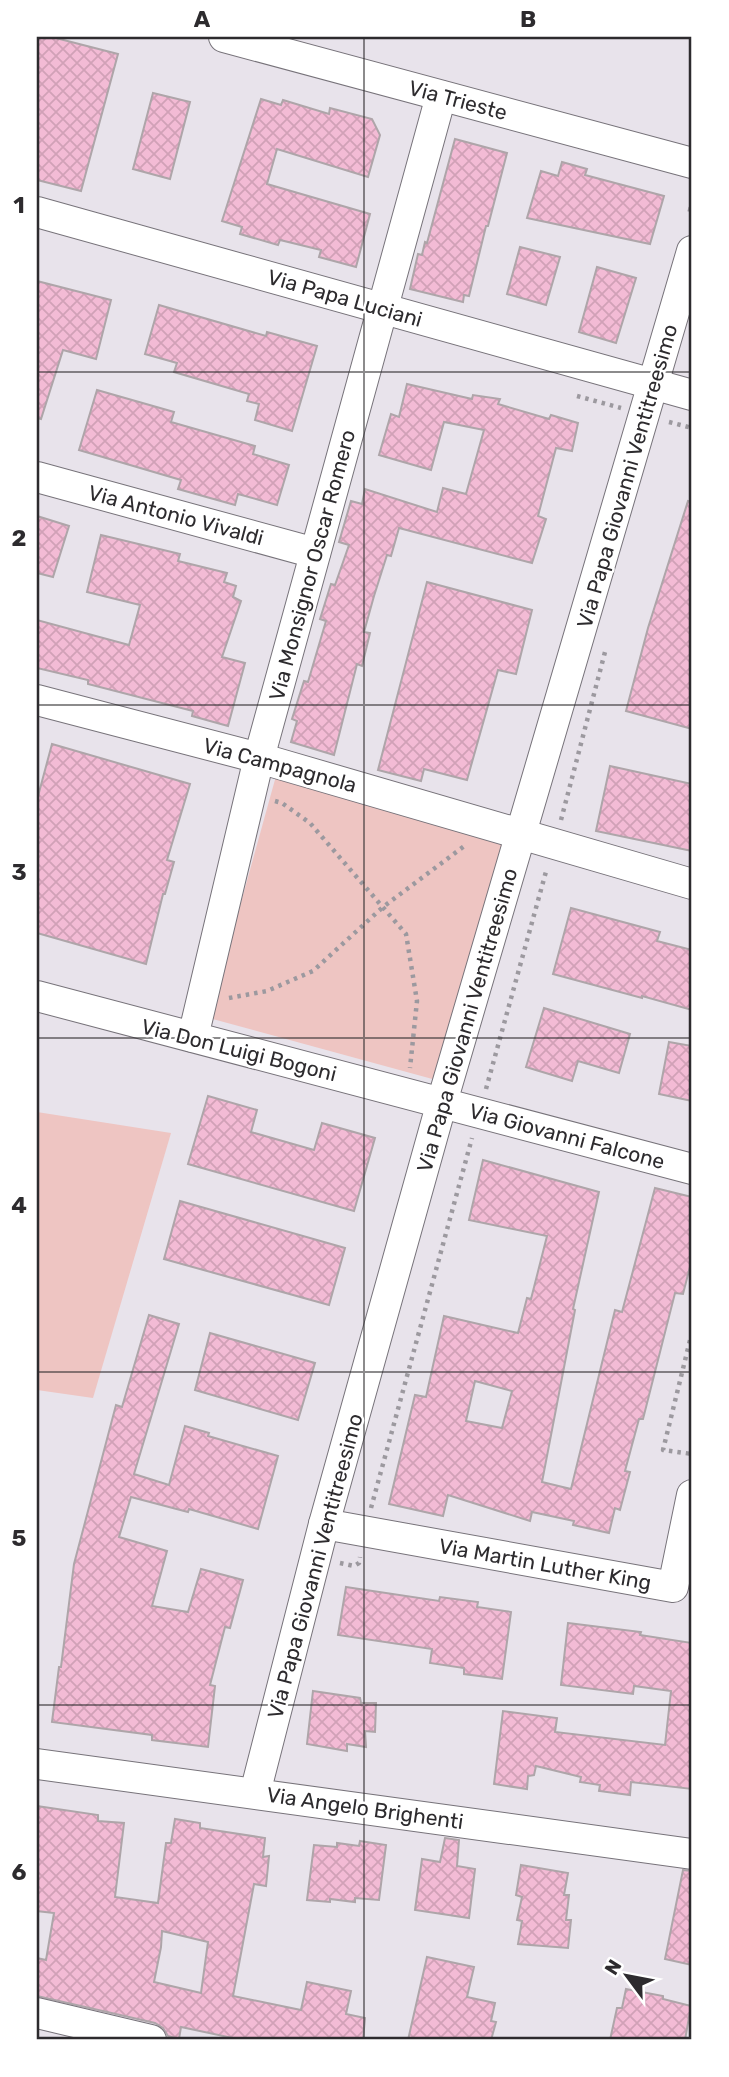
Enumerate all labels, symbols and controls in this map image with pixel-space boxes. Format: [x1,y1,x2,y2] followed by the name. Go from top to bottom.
[194,5,211,33] text: A
[520,5,536,33] text: B
[406,75,510,125] street label: Via Trieste
[13,191,25,219] text: 1
[265,264,425,332] street label: Via Papa Luciani
[572,321,682,631] street label: Via Papa Giovanni Ventitreesimo
[264,427,360,703] street label: Via Monsignor Oscar Romero
[86,480,266,550] street label: Via Antonio Vivaldi
[12,524,26,552] text: 2
[201,732,359,798] street label: Via Campagnola
[11,858,27,886] text: 3
[412,865,522,1175] street label: Via Papa Giovanni Ventitreesimo
[139,1014,339,1086] street label: Via Don Luigi Bogoni
[466,1098,668,1174] street label: Via Giovanni Falcone
[11,1191,27,1219] text: 4
[262,1411,368,1721] street label: Via Papa Giovanni Ventitreesimo
[12,1524,27,1552] text: 5
[437,1533,653,1595] street label: Via Martin Luther King
[265,1782,465,1834] street label: Via Angelo Brighenti
[12,1858,27,1886] text: 6
[592,1940,662,2010] north arrow
[600,1955,626,1979] text: N

